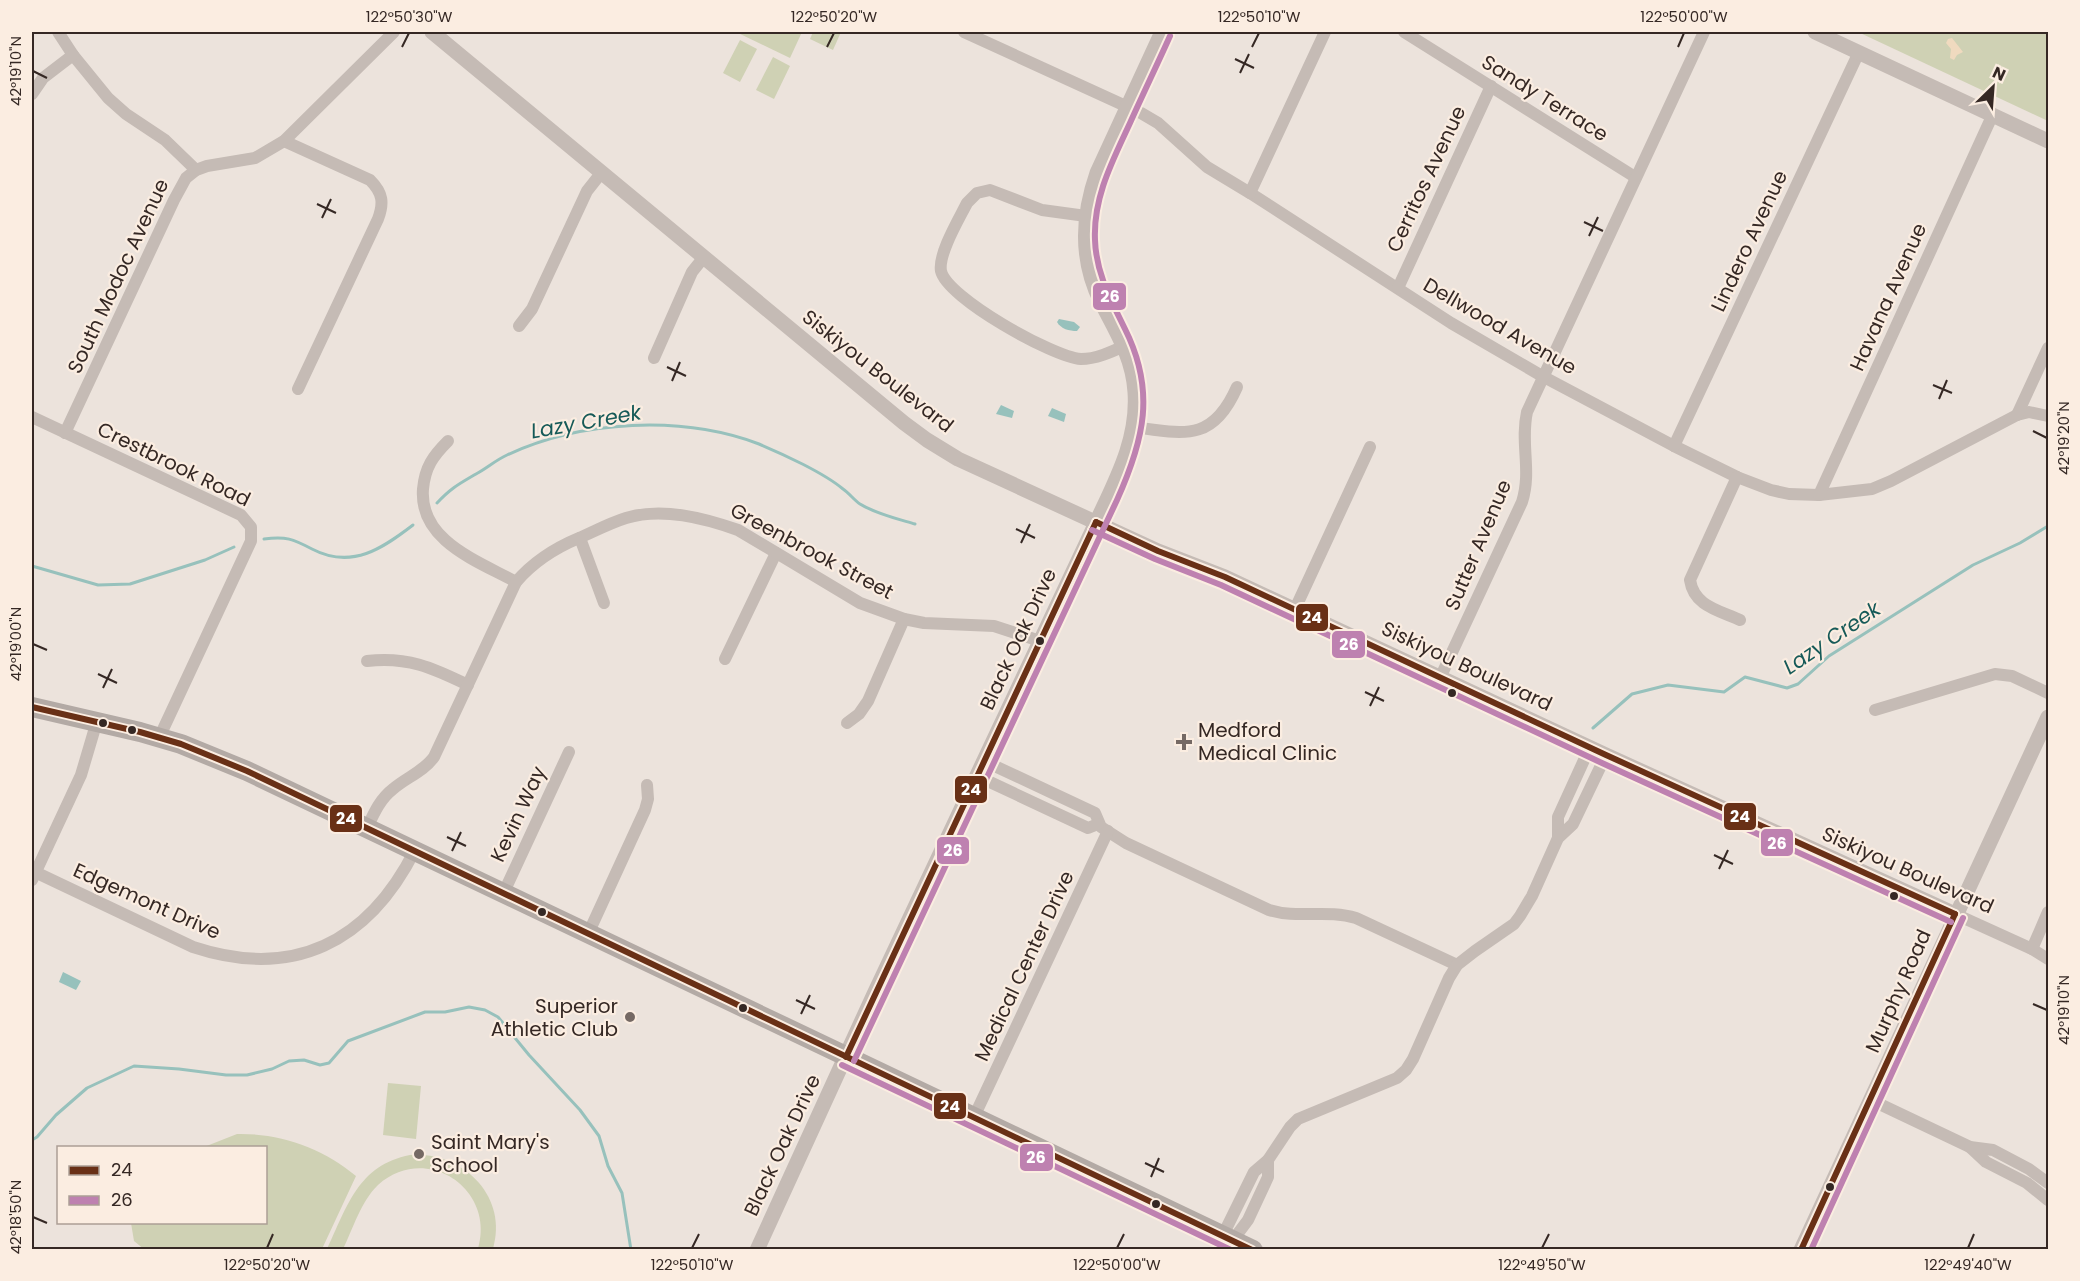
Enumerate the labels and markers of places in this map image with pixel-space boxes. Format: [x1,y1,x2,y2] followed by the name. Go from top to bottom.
[1034,635,1046,647] unlabelled marker
[1446,687,1458,699] unlabelled marker
[1198,716,1337,767] place label: Medford Medical Clinic
[97,717,109,729] unlabelled marker
[126,724,138,736] unlabelled marker
[1175,733,1193,751] marker: Medford Medical Clinic
[1888,890,1900,902] unlabelled marker
[536,906,548,918] unlabelled marker
[491,992,618,1043] place label: Superior Athletic Club
[737,1002,749,1014] unlabelled marker
[623,1010,637,1024] marker: Superior Athletic Club
[431,1128,550,1179] place label: Saint Mary's School
[412,1147,426,1161] marker: Saint Mary's School
[1824,1181,1836,1193] unlabelled marker
[1150,1198,1162,1210] unlabelled marker

